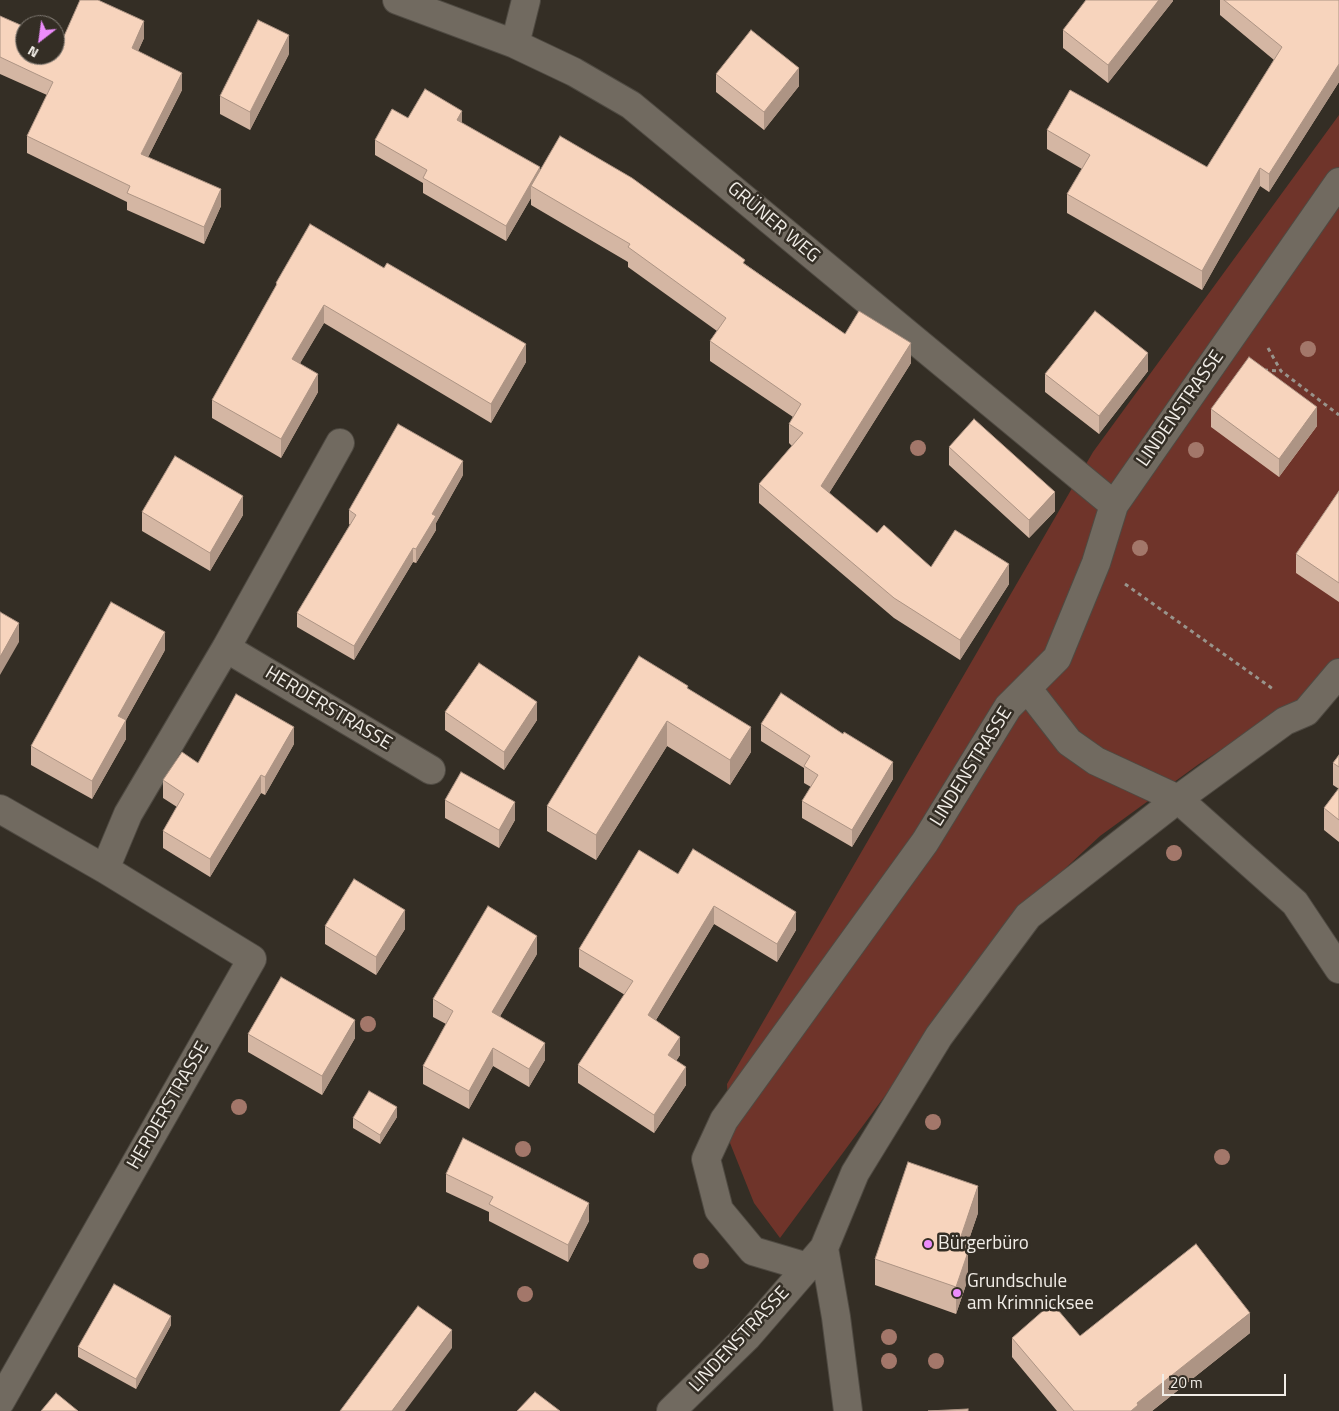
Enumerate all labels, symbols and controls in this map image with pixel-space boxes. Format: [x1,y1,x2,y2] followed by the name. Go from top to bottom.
[15,15,65,65] north arrow
[23,41,42,64] text: N
[722,178,824,268] street label: GRÜNER WEG
[1133,347,1229,471] street label: LINDENSTRASSE
[261,662,395,756] street label: HERDERSTRASSE
[926,703,1018,831] street label: LINDENSTRASSE
[123,1038,215,1174] street label: HERDERSTRASSE
[938,1233,1029,1255] place label: Bürgerbüro
[922,1238,934,1250] marker: Bürgerbüro
[967,1271,1094,1315] place label: Grundschule am Krimnicksee
[685,1282,795,1398] street label: LINDENSTRASSE
[951,1287,963,1299] marker: Grundschule am Krimnicksee
[1164,1364,1288,1396] scale bar
[1170,1371,1203,1394] text: 20 m

